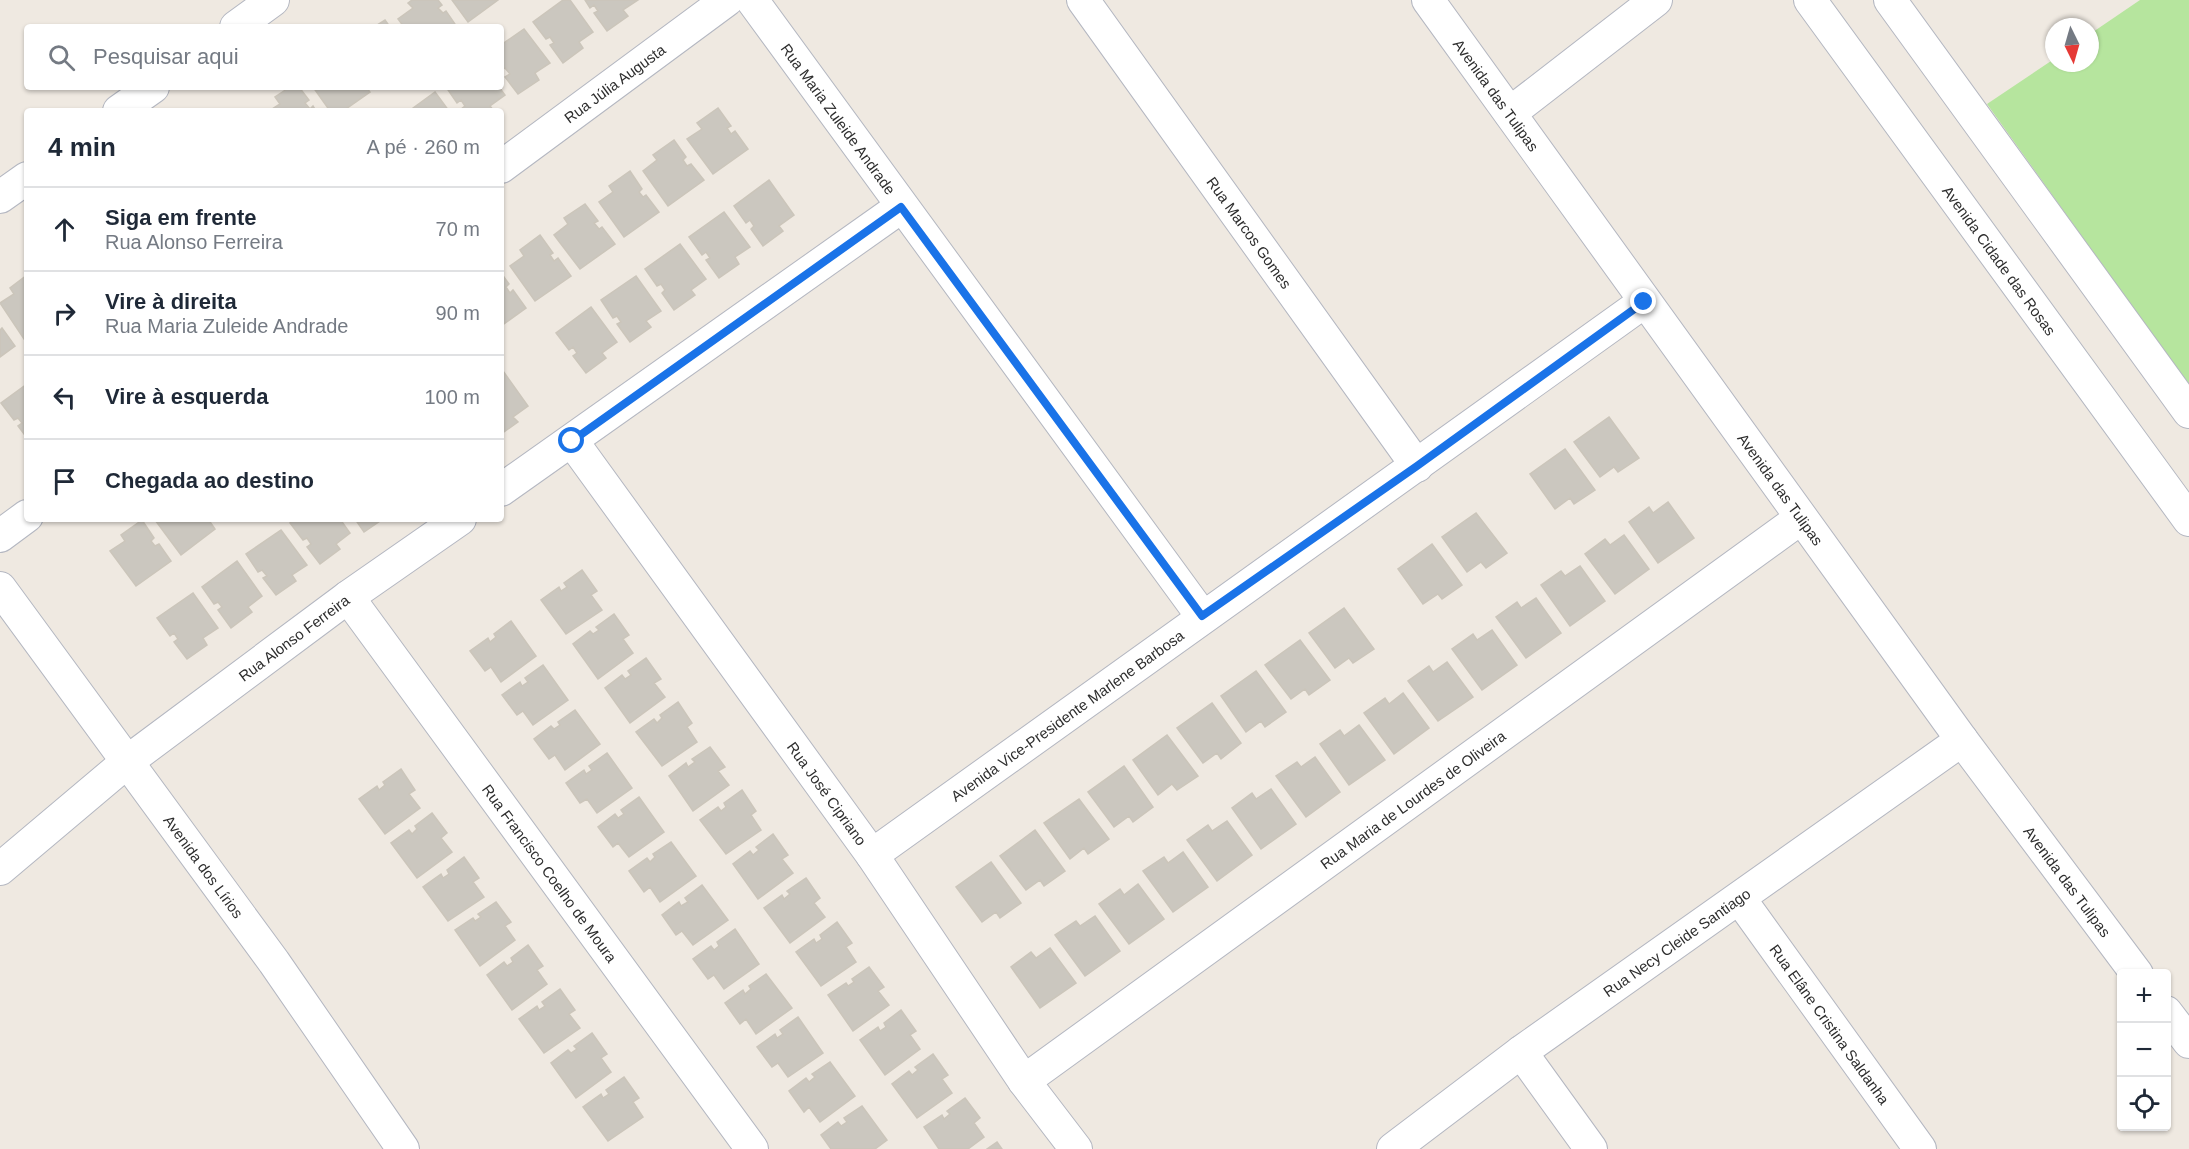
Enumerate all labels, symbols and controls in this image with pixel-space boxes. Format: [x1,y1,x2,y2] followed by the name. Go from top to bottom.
[2045,18,2099,72] north arrow
[24,24,504,90] search box
[1450,36,1543,154] street label: Avenida das Tulipas
[561,40,669,126] street label: Rua Júlia Augusta
[778,40,899,197] street label: Rua Maria Zuleide Andrade
[45,41,78,74] icon: search
[93,44,239,69] text: Pesquisar aqui
[48,132,116,162] text: 4 min
[367,136,480,158] text: A pé · 260 m
[1204,173,1295,292] street label: Rua Marcos Gomes
[1940,182,2060,338] street label: Avenida Cidade das Rosas
[105,205,257,230] text: Siga em frente
[48,213,81,246] icon: ahead
[436,218,480,240] text: 70 m
[105,231,283,253] text: Rua Alonso Ferreira
[1630,288,1656,314] route end
[105,289,237,314] text: Vire à direita
[48,297,81,330] icon: right
[436,302,480,324] text: 90 m
[105,315,348,337] text: Rua Maria Zuleide Andrade
[48,381,81,414] icon: left
[105,384,268,409] text: Vire à esquerda
[424,386,480,408] text: 100 m
[558,427,584,453] route start
[1735,430,1827,548] street label: Avenida das Tulipas
[48,465,81,498] icon: arrive
[105,468,314,493] text: Chegada ao destino
[235,590,353,684] street label: Rua Alonso Ferreira
[947,626,1187,804] street label: Avenida Vice-Presidente Marlene Barbosa
[1317,726,1509,872] street label: Rua Maria de Lourdes de Oliveira
[784,738,870,848] street label: Rua José Cipriano
[479,781,621,966] street label: Rua Francisco Coelho de Moura
[161,812,247,921] street label: Avenida dos Lírios
[2021,823,2115,940] street label: Avenida das Tulipas
[1600,884,1753,1000] street label: Rua Necy Cleide Santiago
[1767,941,1894,1108] street label: Rua Elâne Cristina Saldanha
[2117,969,2171,1131] map controls
[2117,969,2171,1023] button: +
[2117,1023,2171,1077] button: −
[2117,1077,2171,1131] button: locate

